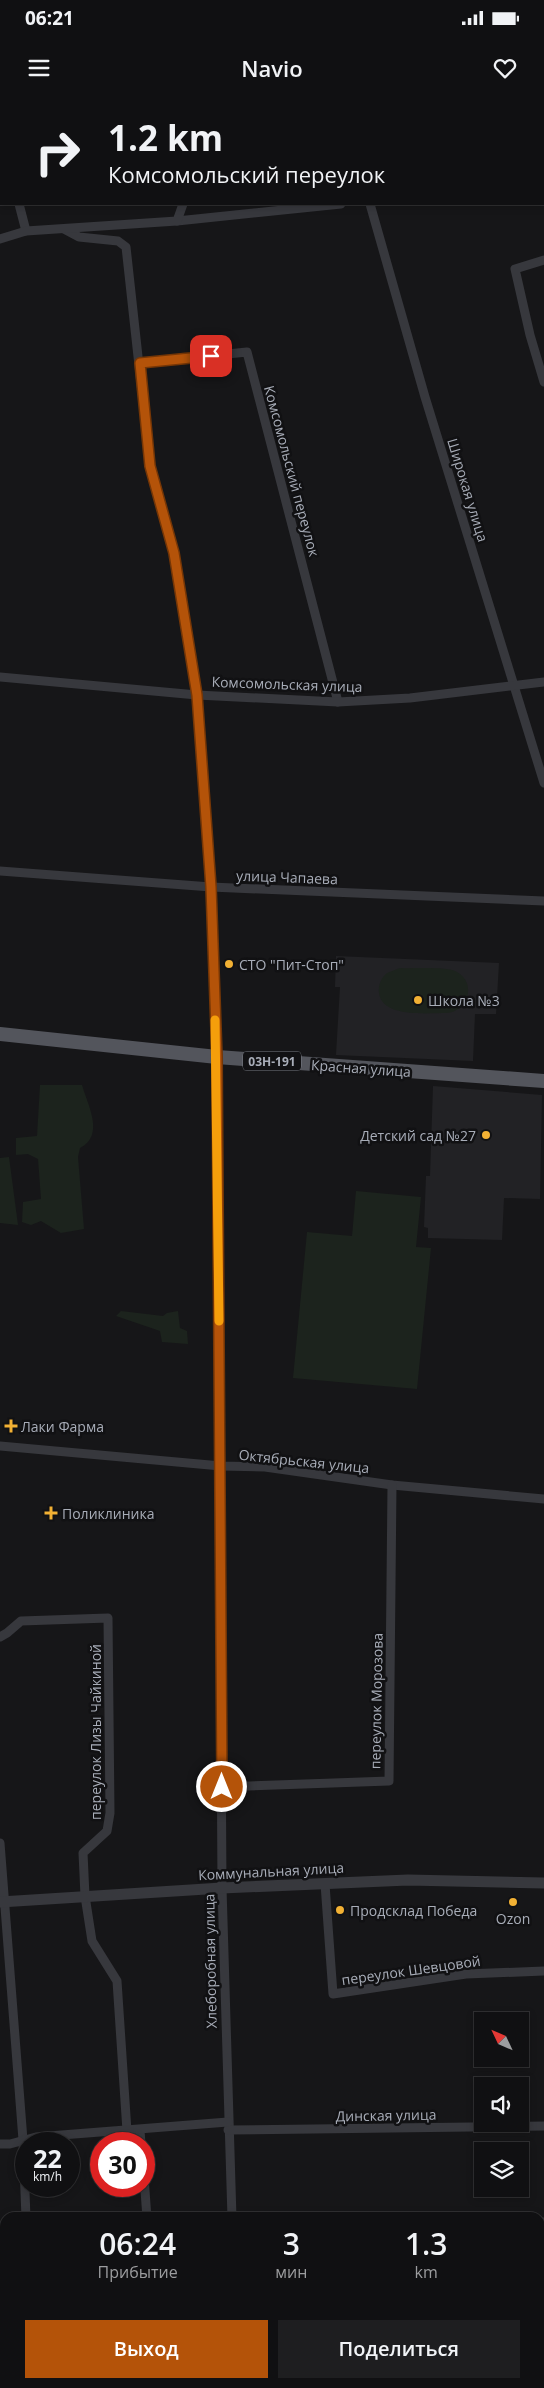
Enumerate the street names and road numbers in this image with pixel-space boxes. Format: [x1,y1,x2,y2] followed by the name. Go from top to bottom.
[260,383,324,559] street label: Комсомольский переулок
[443,436,493,544] street label: Широкая улица
[211,672,363,696] street label: Комсомольская улица
[236,866,338,888] street label: улица Чапаева
[243,1051,301,1070] road number: 03Н-191
[310,1055,412,1081] street label: Красная улица
[238,1445,370,1477] street label: Октябрьская улица
[365,1633,387,1769] street label: переулок Морозова
[86,1644,105,1820] street label: переулок Лизы Чайкиной
[198,1858,344,1884] street label: Коммунальная улица
[199,1894,221,2028] street label: Хлеборобная улица
[340,1951,482,1989] street label: переулок Шевцовой
[335,2105,437,2125] street label: Динская улица

